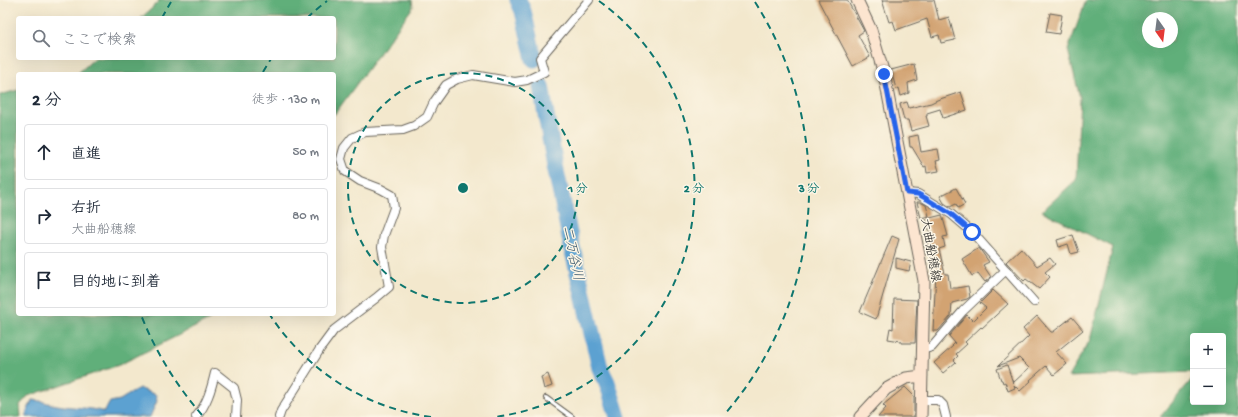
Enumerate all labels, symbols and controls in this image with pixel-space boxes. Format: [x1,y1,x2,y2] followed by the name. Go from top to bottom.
[1142,12,1178,48] north arrow
[16,16,336,60] search box
[30,27,52,49] icon: search
[62,32,137,50] text: ここで検索
[875,65,893,83] route end
[32,92,61,112] text: 2 分
[252,93,320,108] text: 徒歩 · 130 m
[33,141,55,163] icon: ahead
[292,145,319,160] text: 50 m
[71,146,101,164] text: 直進
[456,181,470,195] centre of rings
[567,182,588,197] text: 1 分
[684,182,704,197] text: 2 分
[797,182,820,197] text: 3 分
[71,200,101,218] text: 右折
[33,205,55,227] icon: right
[292,209,319,224] text: 80 m
[917,217,944,285] street label: 大曲船穂線
[71,223,136,238] text: 大曲船穂線
[963,223,981,241] route start
[557,224,586,283] water label: 二万谷川
[33,269,55,291] icon: arrive
[71,274,161,292] text: 目的地に到着
[1190,333,1226,405] map controls
[1190,333,1226,369] button: +
[1190,369,1226,405] button: −

